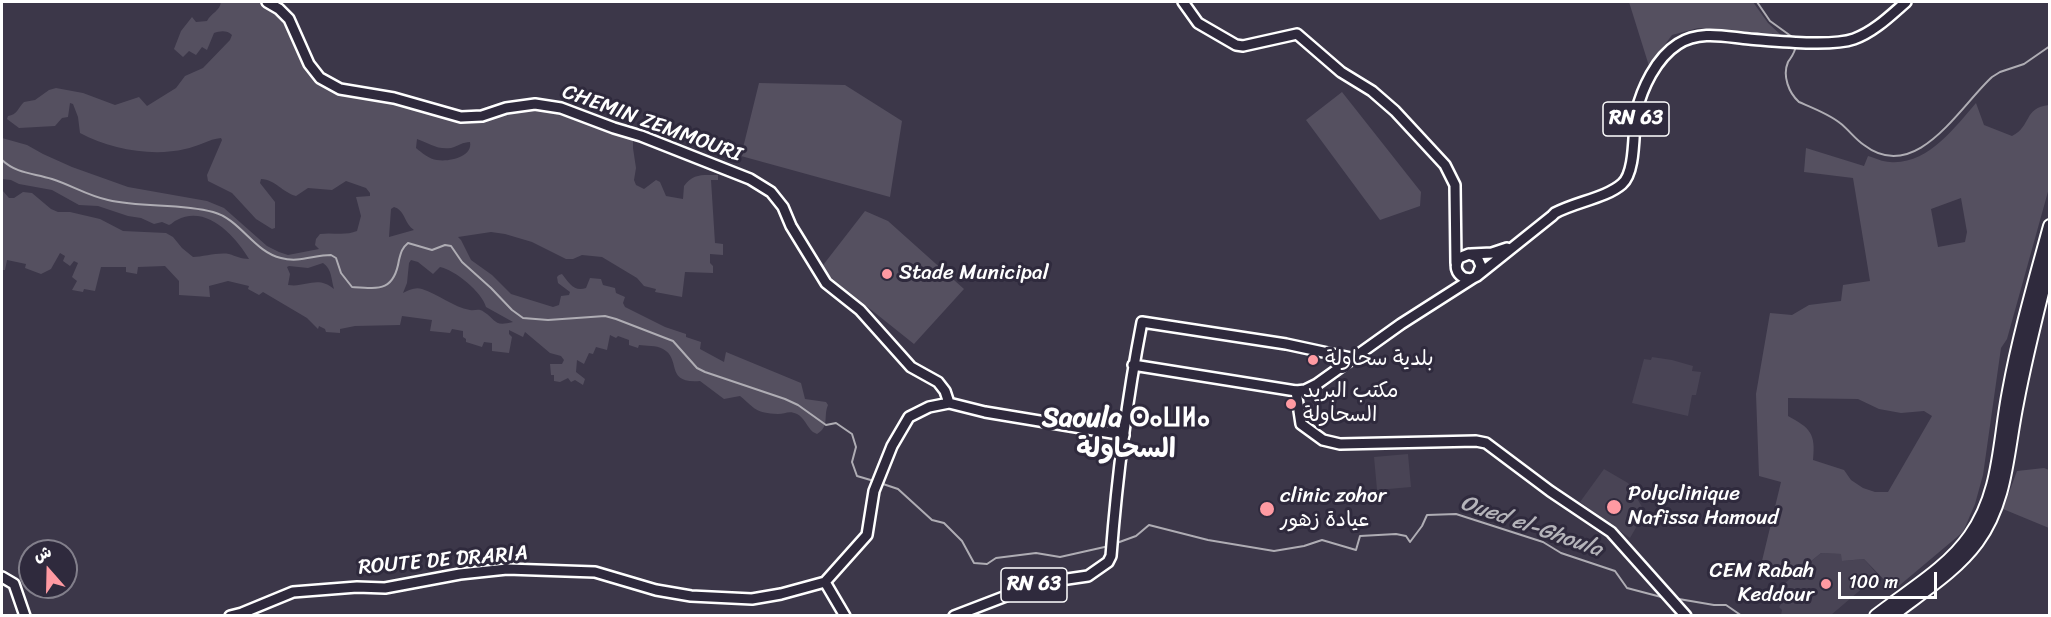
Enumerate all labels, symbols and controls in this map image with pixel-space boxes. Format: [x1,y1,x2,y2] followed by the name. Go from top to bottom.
[559,80,745,168] street label: CHEMIN ZEMMOURI
[1603,102,1669,136] road number: RN 63
[899,261,1049,287] place label: Stade Municipal
[880,267,894,281] marker: Stade Municipal
[1325,347,1434,373] place label: بلدية سحاولة
[1306,353,1320,367] marker: بلدية سحاولة
[1303,379,1398,429] place label: مكتب البريد السحاولة
[1284,397,1298,411] marker: مكتب البريد السحاولة
[1042,403,1210,466] district label: Saoula ⵙⴰⵡⵍⴰ السحاولة
[1628,482,1778,532] place label: Polyclinique Nafissa Hamoud
[1280,484,1386,534] place label: clinic zohor عيادة زهور
[1457,490,1605,564] water label: Oued el-Ghoula
[1605,498,1623,516] marker: Polyclinique Nafissa Hamoud
[1258,500,1276,518] marker: clinic zohor عيادة زهور
[29,537,56,570] text: ش
[18,539,78,599] north arrow
[357,541,529,581] street label: ROUTE DE DRARIA
[1709,559,1814,609] place label: CEM Rabah Keddour
[1841,560,1940,598] scale bar
[1849,566,1898,598] text: 100 m
[1001,568,1067,602] road number: RN 63
[1819,577,1833,591] marker: CEM Rabah Keddour

